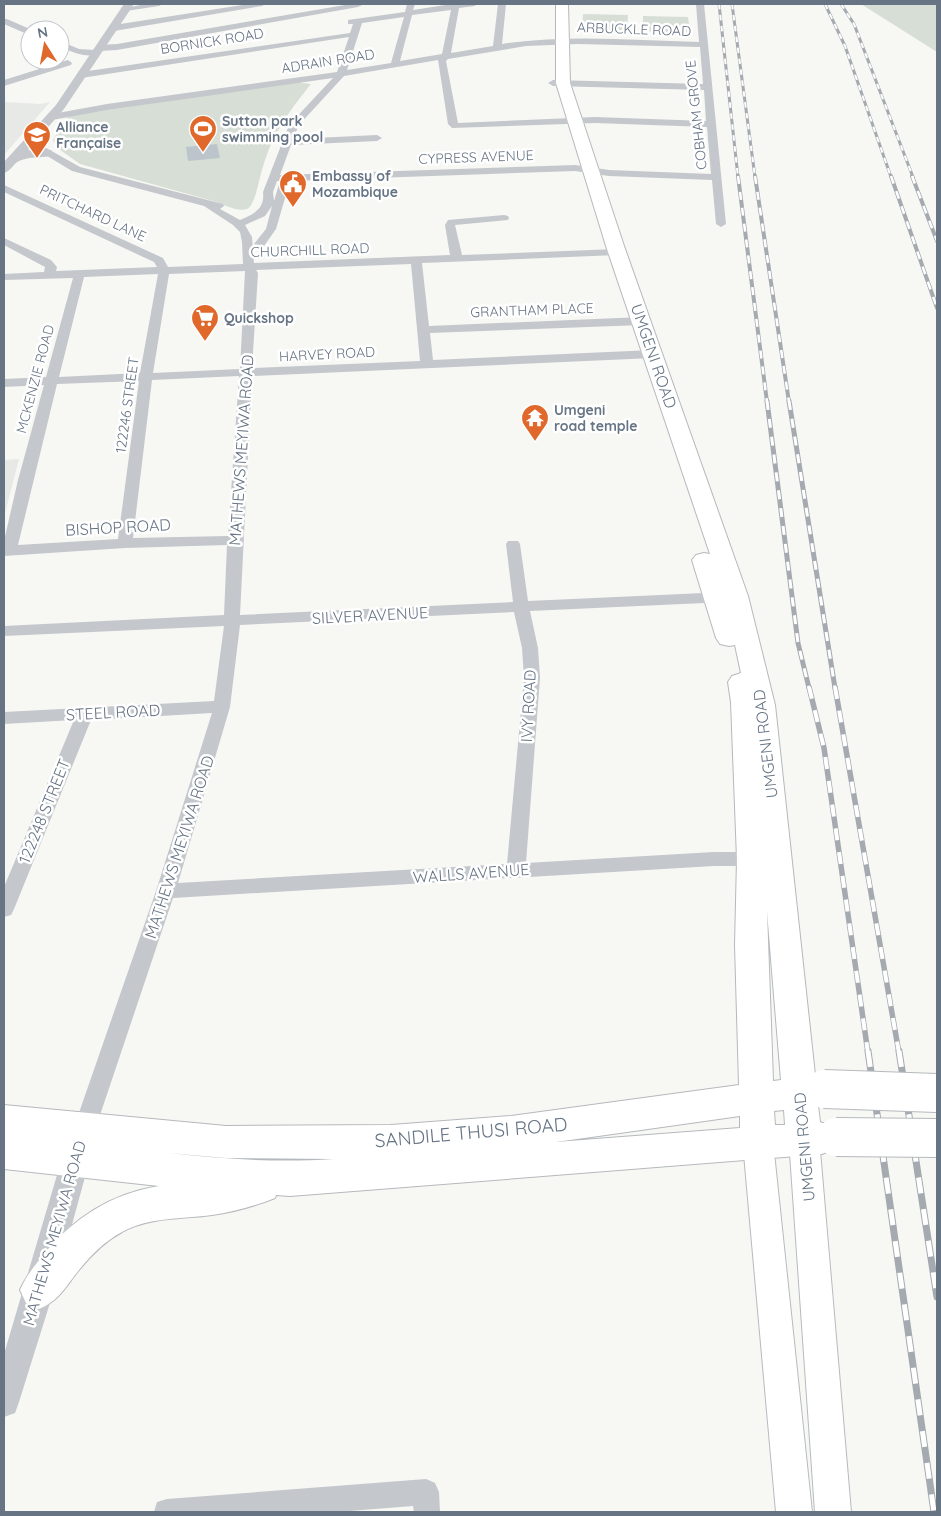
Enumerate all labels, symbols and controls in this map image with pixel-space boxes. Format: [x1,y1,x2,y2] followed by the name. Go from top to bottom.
[577,18,691,40] street label: ARBUCKLE ROAD
[20,20,70,70] north arrow
[36,22,49,42] text: N
[159,24,265,58] street label: BORNICK ROAD
[280,45,376,77] street label: ADRAIN ROAD
[681,59,711,171] street label: COBHAM GROVE
[222,112,323,146] place label: Sutton park swimming pool
[188,114,218,153] sports icon: Sutton park swimming pool
[56,118,121,152] place label: Alliance Française
[22,120,52,159] school or university icon: Alliance Française
[418,146,534,168] street label: CYPRESS AVENUE
[312,167,398,201] place label: Embassy of Mozambique
[278,169,308,208] public building icon: Embassy of Mozambique
[37,180,149,246] street label: PRITCHARD LANE
[250,239,370,261] street label: CHURCHILL ROAD
[470,299,594,321] street label: GRANTHAM PLACE
[627,301,681,411] street label: UMGENI ROAD
[190,303,220,342] supermarket icon: Quickshop
[224,309,294,327] place label: Quickshop
[12,323,58,435] street label: MCKENZIE ROAD
[278,342,376,366] street label: HARVEY ROAD
[224,354,258,546] street label: MATHEWS MEYIWA ROAD
[111,356,143,454] street label: 122246 STREET
[554,401,638,435] place label: Umgeni road temple
[520,403,550,442] temple icon: Umgeni road temple
[65,514,171,540] street label: BISHOP ROAD
[311,602,429,628] street label: SILVER AVENUE
[516,669,540,743] street label: IVY ROAD
[748,688,782,800] street label: UMGENI ROAD
[65,700,161,724] street label: STEEL ROAD
[140,753,218,941] street label: MATHEWS MEYIWA ROAD
[14,756,74,866] street label: 122248 STREET
[412,859,530,887] street label: WALLS AVENUE
[789,1092,819,1202] street label: UMGENI ROAD
[374,1112,568,1152] street label: SANDILE THUSI ROAD
[18,1138,90,1328] street label: MATHEWS MEYIWA ROAD

